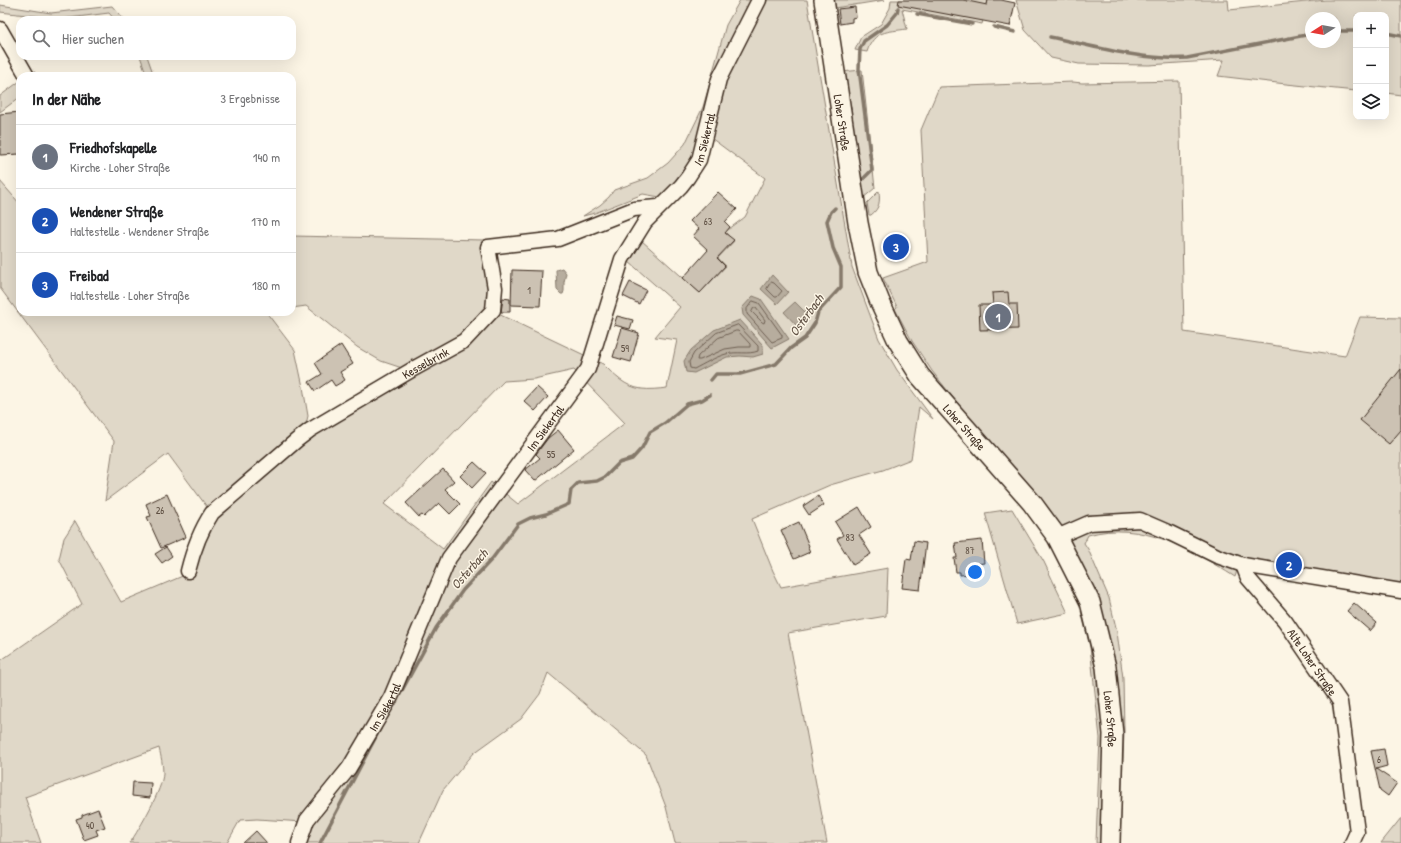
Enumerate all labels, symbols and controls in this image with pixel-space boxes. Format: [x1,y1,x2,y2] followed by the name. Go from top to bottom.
[1305,12,1341,48] north arrow
[1353,12,1389,120] map controls
[1353,12,1389,48] button: +
[16,16,296,60] search box
[30,27,52,49] icon: search
[62,28,124,49] text: Hier suchen
[1353,48,1389,84] button: −
[1353,84,1389,120] button: layers
[32,87,101,110] text: In der Nähe
[220,89,280,107] text: 3 Ergebnisse
[830,93,855,152] street label: Loher Straße
[689,110,719,169] street label: Im Siekertal
[70,137,157,158] text: Friedhofskapelle
[43,148,47,166] text: 1
[253,148,280,166] text: 140 m
[70,158,170,176] text: Kirche · Loher Straße
[70,201,163,222] text: Wendener Straße
[42,212,48,230] text: 2
[251,212,280,230] text: 170 m
[704,215,713,228] house number: 63
[70,222,209,240] text: Haltestelle · Wendener Straße
[883,232,909,262] pin: 3
[70,265,109,286] text: Freibad
[42,276,48,294] text: 3
[252,276,280,294] text: 180 m
[527,284,531,297] house number: 1
[70,286,190,304] text: Haltestelle · Loher Straße
[785,289,828,340] water label: Osterbach
[985,302,1011,332] pin: 1
[621,342,629,355] house number: 59
[399,343,452,382] street label: Kesselbrink
[940,400,990,454] street label: Loher Straße
[522,401,568,454] street label: Im Siekertal
[547,448,556,461] house number: 55
[156,504,164,517] house number: 26
[846,531,855,544] house number: 83
[447,544,492,593] water label: Osterbach
[965,544,975,557] house number: 87
[1276,550,1302,580] pin: 2
[965,562,985,582] your location
[1284,625,1342,699] street label: Alte Loher Straße
[364,679,405,734] street label: Im Siekertal
[1100,690,1122,748] street label: Loher Straße
[1377,753,1381,766] house number: 6
[86,819,95,832] house number: 40

